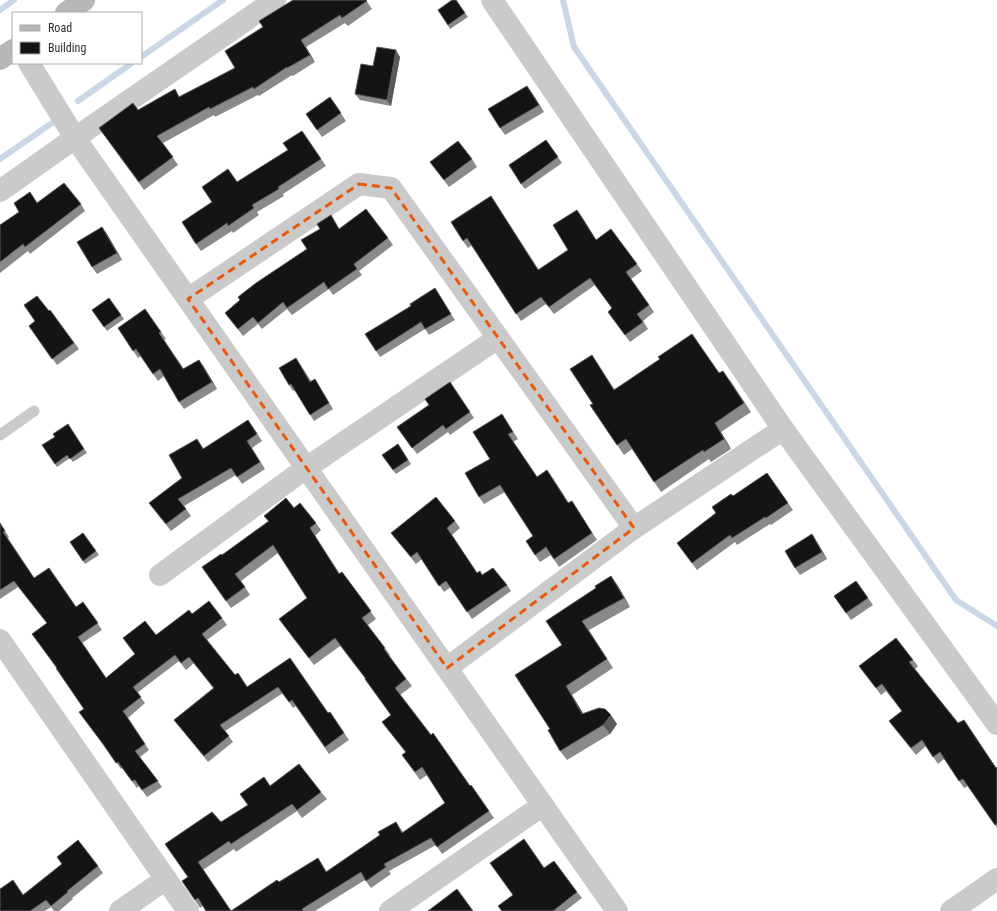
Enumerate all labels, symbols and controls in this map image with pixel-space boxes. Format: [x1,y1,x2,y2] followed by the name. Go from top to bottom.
[12,12,142,64] legend
[48,21,72,35] text: Road
[48,41,86,55] text: Building

